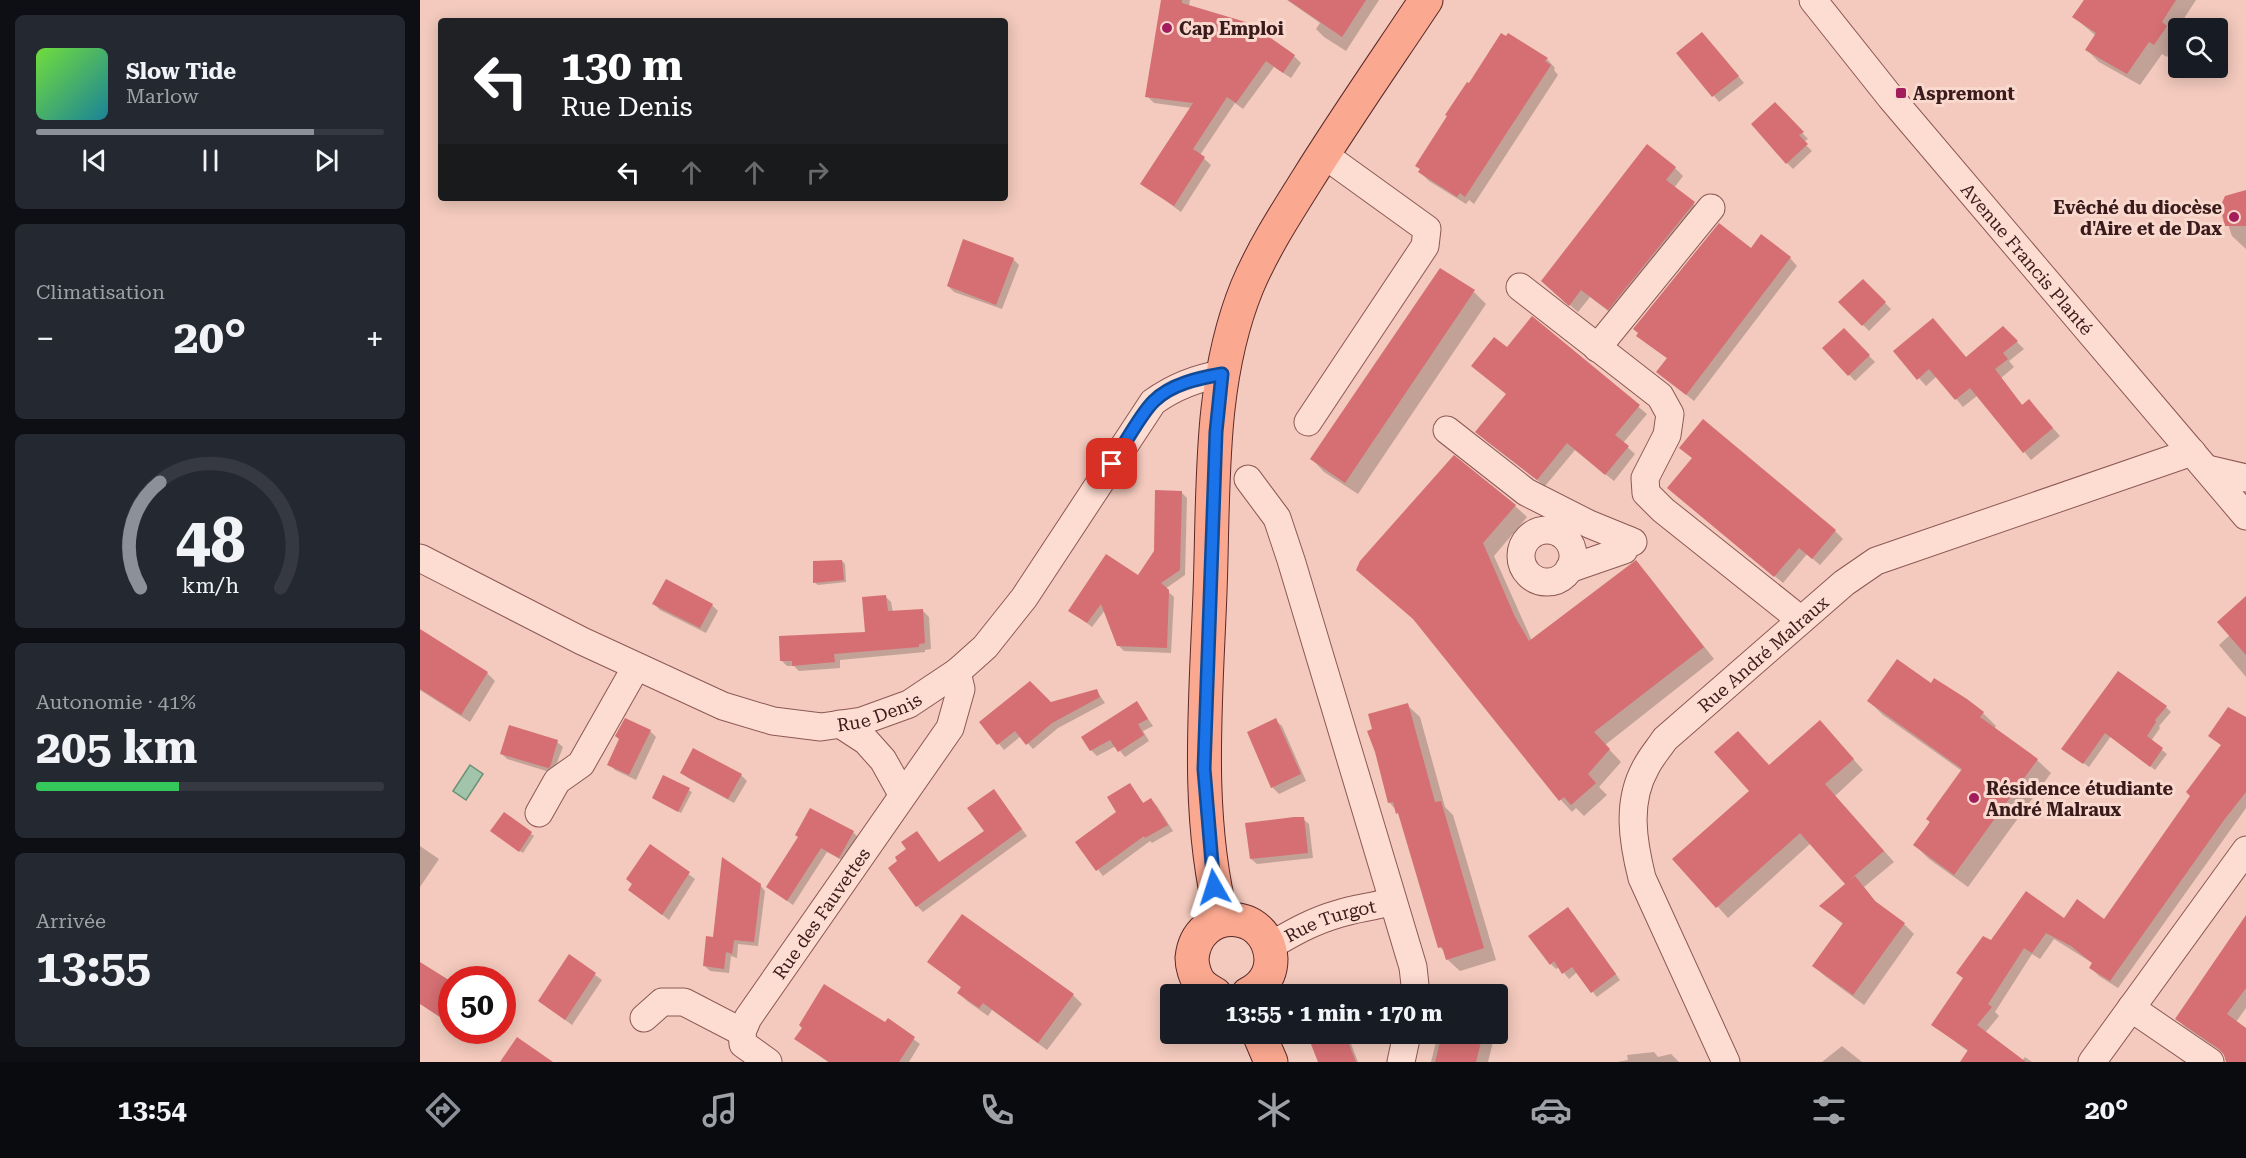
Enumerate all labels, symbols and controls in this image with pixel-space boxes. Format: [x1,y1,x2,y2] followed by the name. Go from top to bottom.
[1179,18,1284,39] place label: Cap Emploi
[2168,18,2228,78] map controls
[2168,18,2228,78] button: search
[1160,21,1174,35] marker: Cap Emploi
[561,41,683,90] text: 130 m
[462,42,540,120] icon: left
[126,59,236,84] text: Slow Tide
[1913,83,2015,104] place label: Aspremont
[126,84,199,108] text: Marlow
[1894,86,1908,100] marker: Aspremont
[561,91,693,123] text: Rue Denis
[78,144,111,177] icon: previous
[194,144,227,177] icon: pause
[310,144,343,177] icon: next
[612,156,645,189] icon: left
[675,156,708,189] icon: ahead
[738,156,771,189] icon: ahead
[801,156,834,189] icon: right
[1957,179,2098,339] street label: Avenue Francis Planté
[2053,197,2222,239] place label: Evêché du diocèse d'Aire et de Dax
[2227,210,2241,224] marker: Evêché du diocèse d'Aire et de Dax
[36,280,165,304] text: Climatisation
[174,311,246,364] text: 20°
[36,319,54,358] text: −
[366,319,384,358] text: +
[1086,438,1137,489] pin
[1095,447,1128,480] icon: arrive
[175,504,245,577] text: 48
[181,573,239,598] text: km/h
[1693,591,1833,716] street label: Rue André Malraux
[836,688,925,735] street label: Rue Denis
[36,690,196,714] text: Autonomie · 41%
[36,721,197,774] text: 205 km
[1986,778,2173,820] place label: Résidence étudiante André Malraux
[1967,791,1981,805] marker: Résidence étudiante André Malraux
[768,843,874,983] street label: Rue des Fauvettes
[1182,855,1246,919] position arrow
[1281,895,1378,946] street label: Rue Turgot
[36,909,106,933] text: Arrivée
[36,940,151,993] text: 13:55
[438,966,516,1044] speed limit sign: 50
[1225,1001,1443,1026] text: 13:55 · 1 min · 170 m
[422,1089,464,1131] icon: directions
[699,1089,741,1131] icon: music
[976,1089,1018,1131] icon: phone
[1253,1089,1295,1131] icon: climate
[1530,1089,1572,1131] icon: car
[1808,1089,1850,1131] icon: filters
[118,1094,187,1126] text: 13:54
[2085,1094,2128,1126] text: 20°

